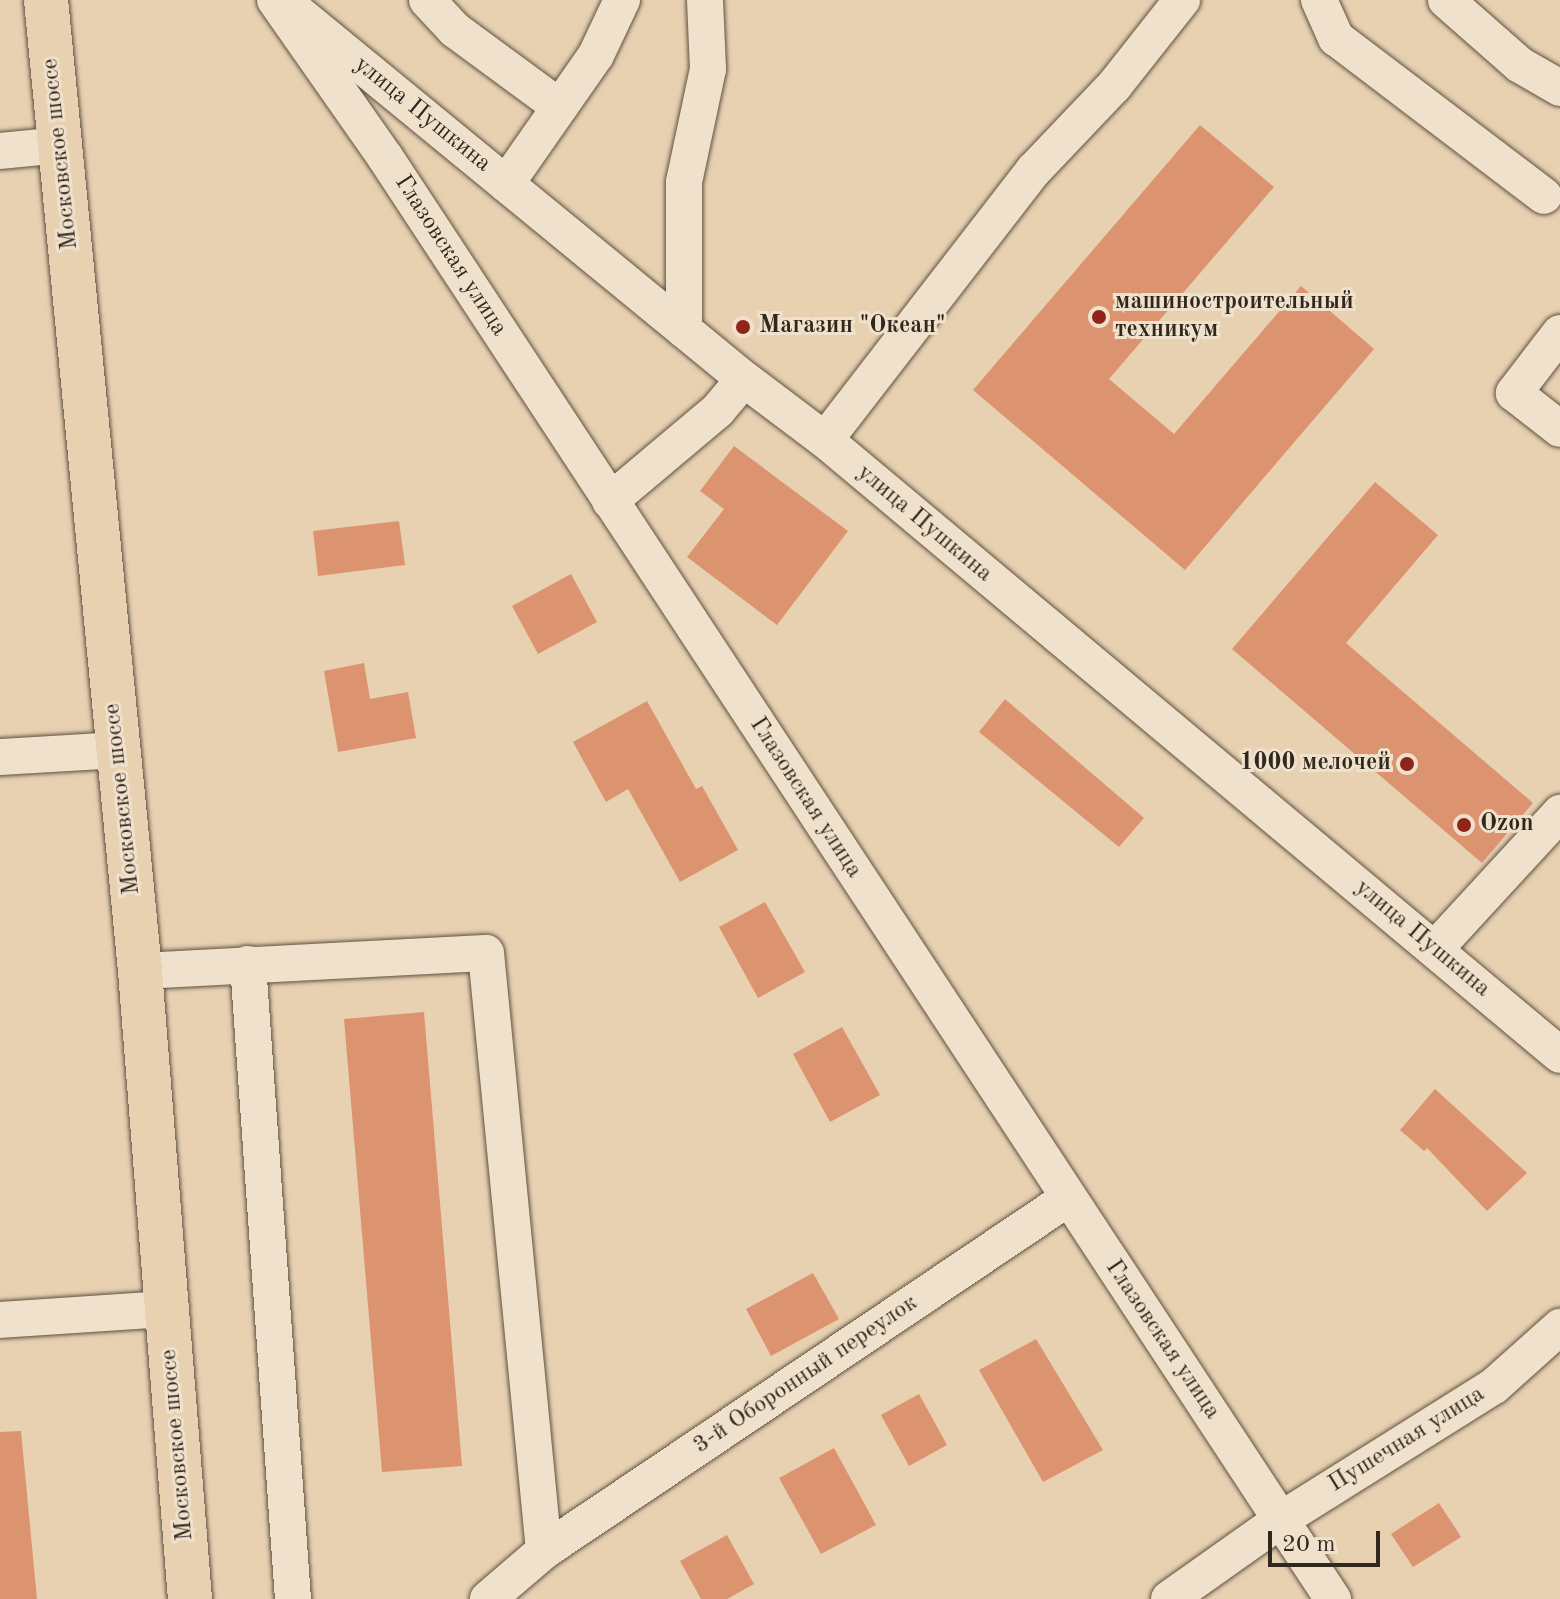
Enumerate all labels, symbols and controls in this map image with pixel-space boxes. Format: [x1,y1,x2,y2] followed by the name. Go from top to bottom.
[348,51,496,179] street label: улица Пушкина
[37,57,85,251] street label: Московское шоссе
[387,170,513,342] street label: Глазовская улица
[1115,289,1354,345] place label: машиностроительный техникум
[1090,308,1108,326] marker: машиностроительный техникум
[759,313,946,341] place label: Магазин "Океан"
[734,318,752,336] marker: Магазин "Океан"
[850,459,998,589] street label: улица Пушкина
[99,702,147,896] street label: Московское шоссе
[742,712,868,884] street label: Глазовская улица
[1240,750,1391,778] place label: 1000 мелочей
[1398,755,1416,773] marker: 1000 мелочей
[1480,811,1534,839] place label: Ozon
[1455,816,1473,834] marker: Ozon
[1348,874,1496,1004] street label: улица Пушкина
[1098,1255,1226,1425] street label: Глазовская улица
[688,1289,924,1461] street label: 3-й Оборонный переулок
[155,1348,201,1542] street label: Московское шоссе
[1324,1380,1490,1500] street label: Пушечная улица
[1272,1515,1384,1565] scale bar
[1282,1533,1336,1557] text: 20 m

